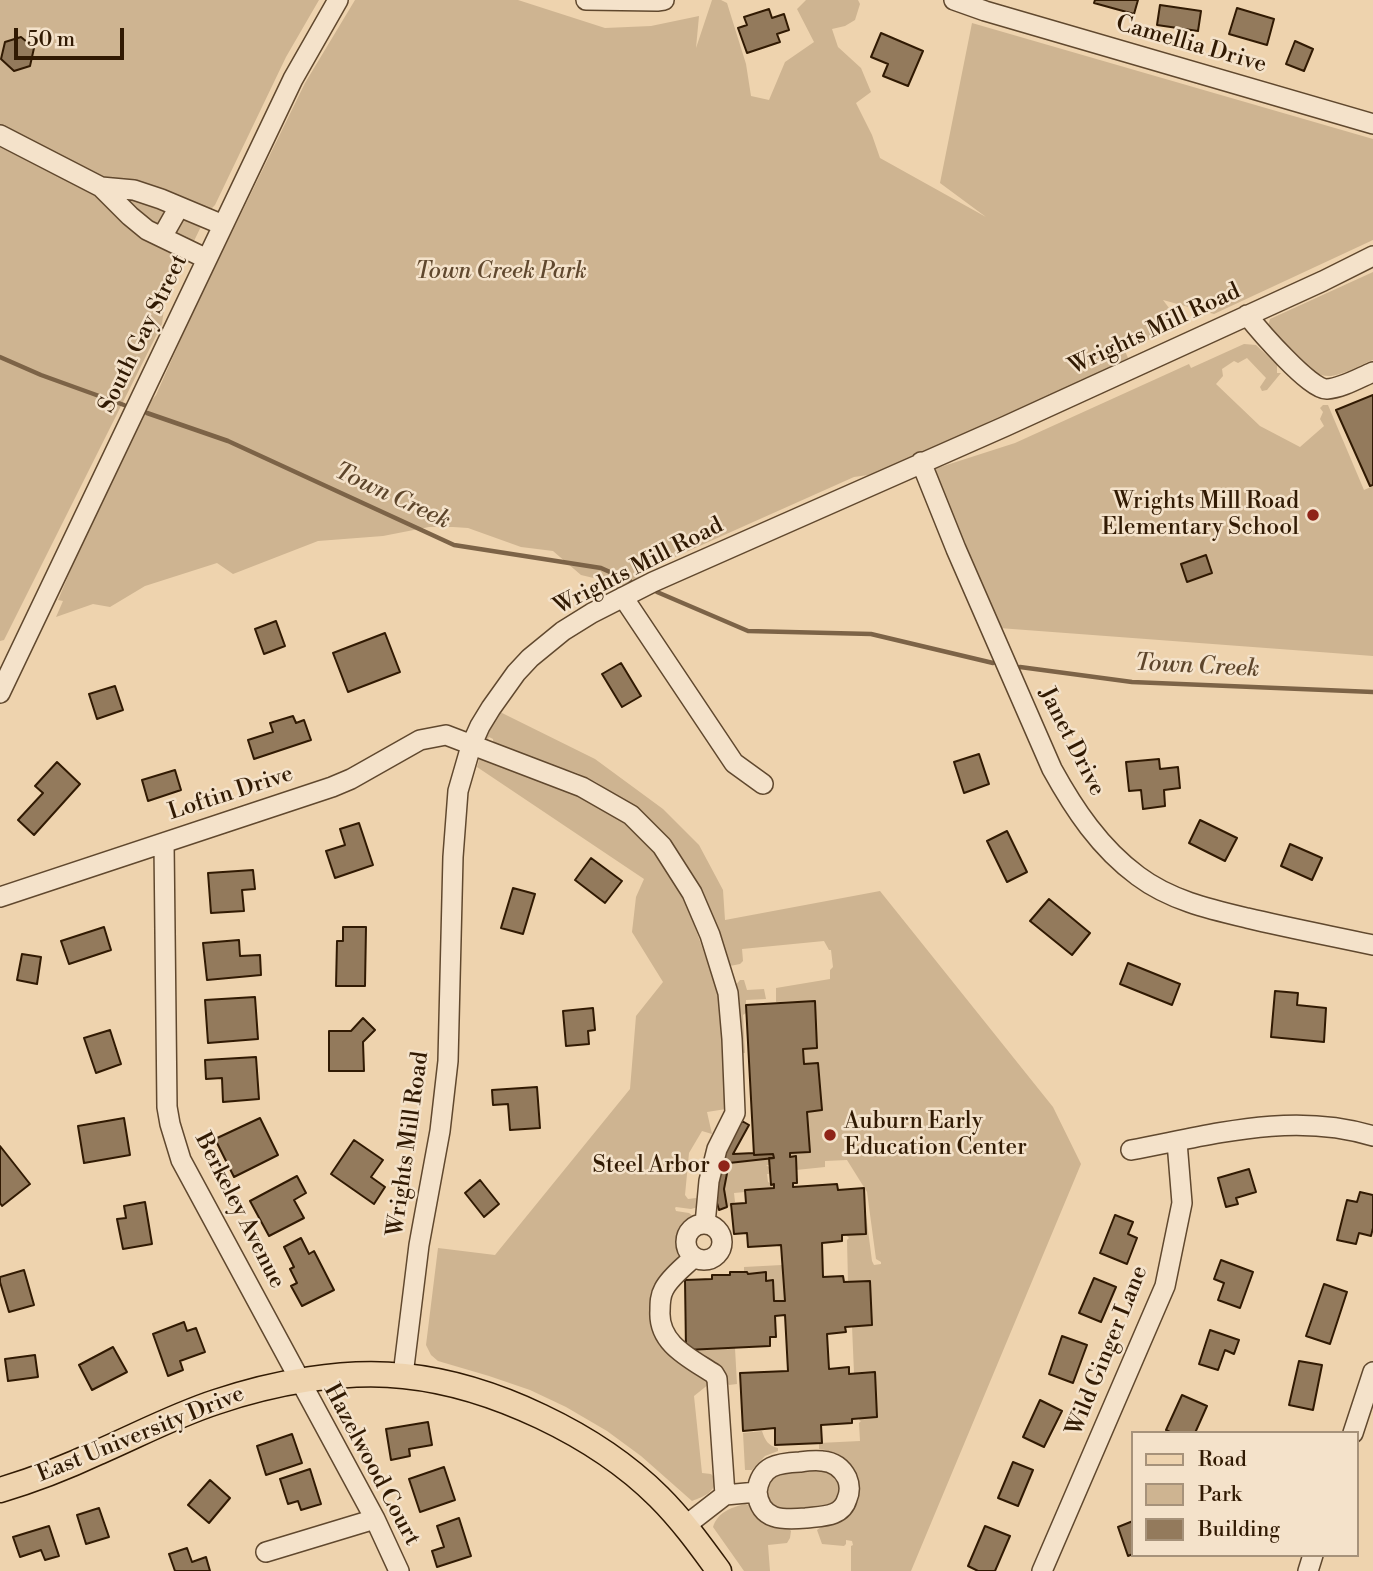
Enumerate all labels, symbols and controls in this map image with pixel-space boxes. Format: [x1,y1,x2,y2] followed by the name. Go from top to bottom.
[1113,10,1269,80] street label: Camellia Drive
[18,14,128,58] scale bar
[27,27,75,53] text: 50 m
[94,250,194,418] street label: South Gay Street
[415,258,587,286] park label: Town Creek Park
[1065,278,1245,382] street label: Wrights Mill Road
[329,458,455,536] water label: Town Creek
[1101,488,1299,542] place label: Wrights Mill Road Elementary School
[1305,507,1321,523] marker: Wrights Mill Road Elementary School
[550,512,728,622] street label: Wrights Mill Road
[1134,649,1260,685] water label: Town Creek
[1032,683,1110,801] street label: Janet Drive
[165,761,297,827] street label: Loftin Drive
[382,1050,436,1238] street label: Wrights Mill Road
[844,1108,1027,1162] place label: Auburn Early Education Center
[822,1127,838,1143] marker: Auburn Early Education Center
[188,1129,290,1293] street label: Berkeley Avenue
[593,1152,710,1180] place label: Steel Arbor
[716,1158,732,1174] marker: Steel Arbor
[1061,1262,1155,1440] street label: Wild Ginger Lane
[317,1379,425,1551] street label: Hazelwood Court
[33,1381,249,1489] street label: East University Drive
[1132,1431,1359,1557] legend
[1198,1447,1247,1473] text: Road
[1198,1482,1242,1508] text: Park
[1198,1517,1280,1543] text: Building

